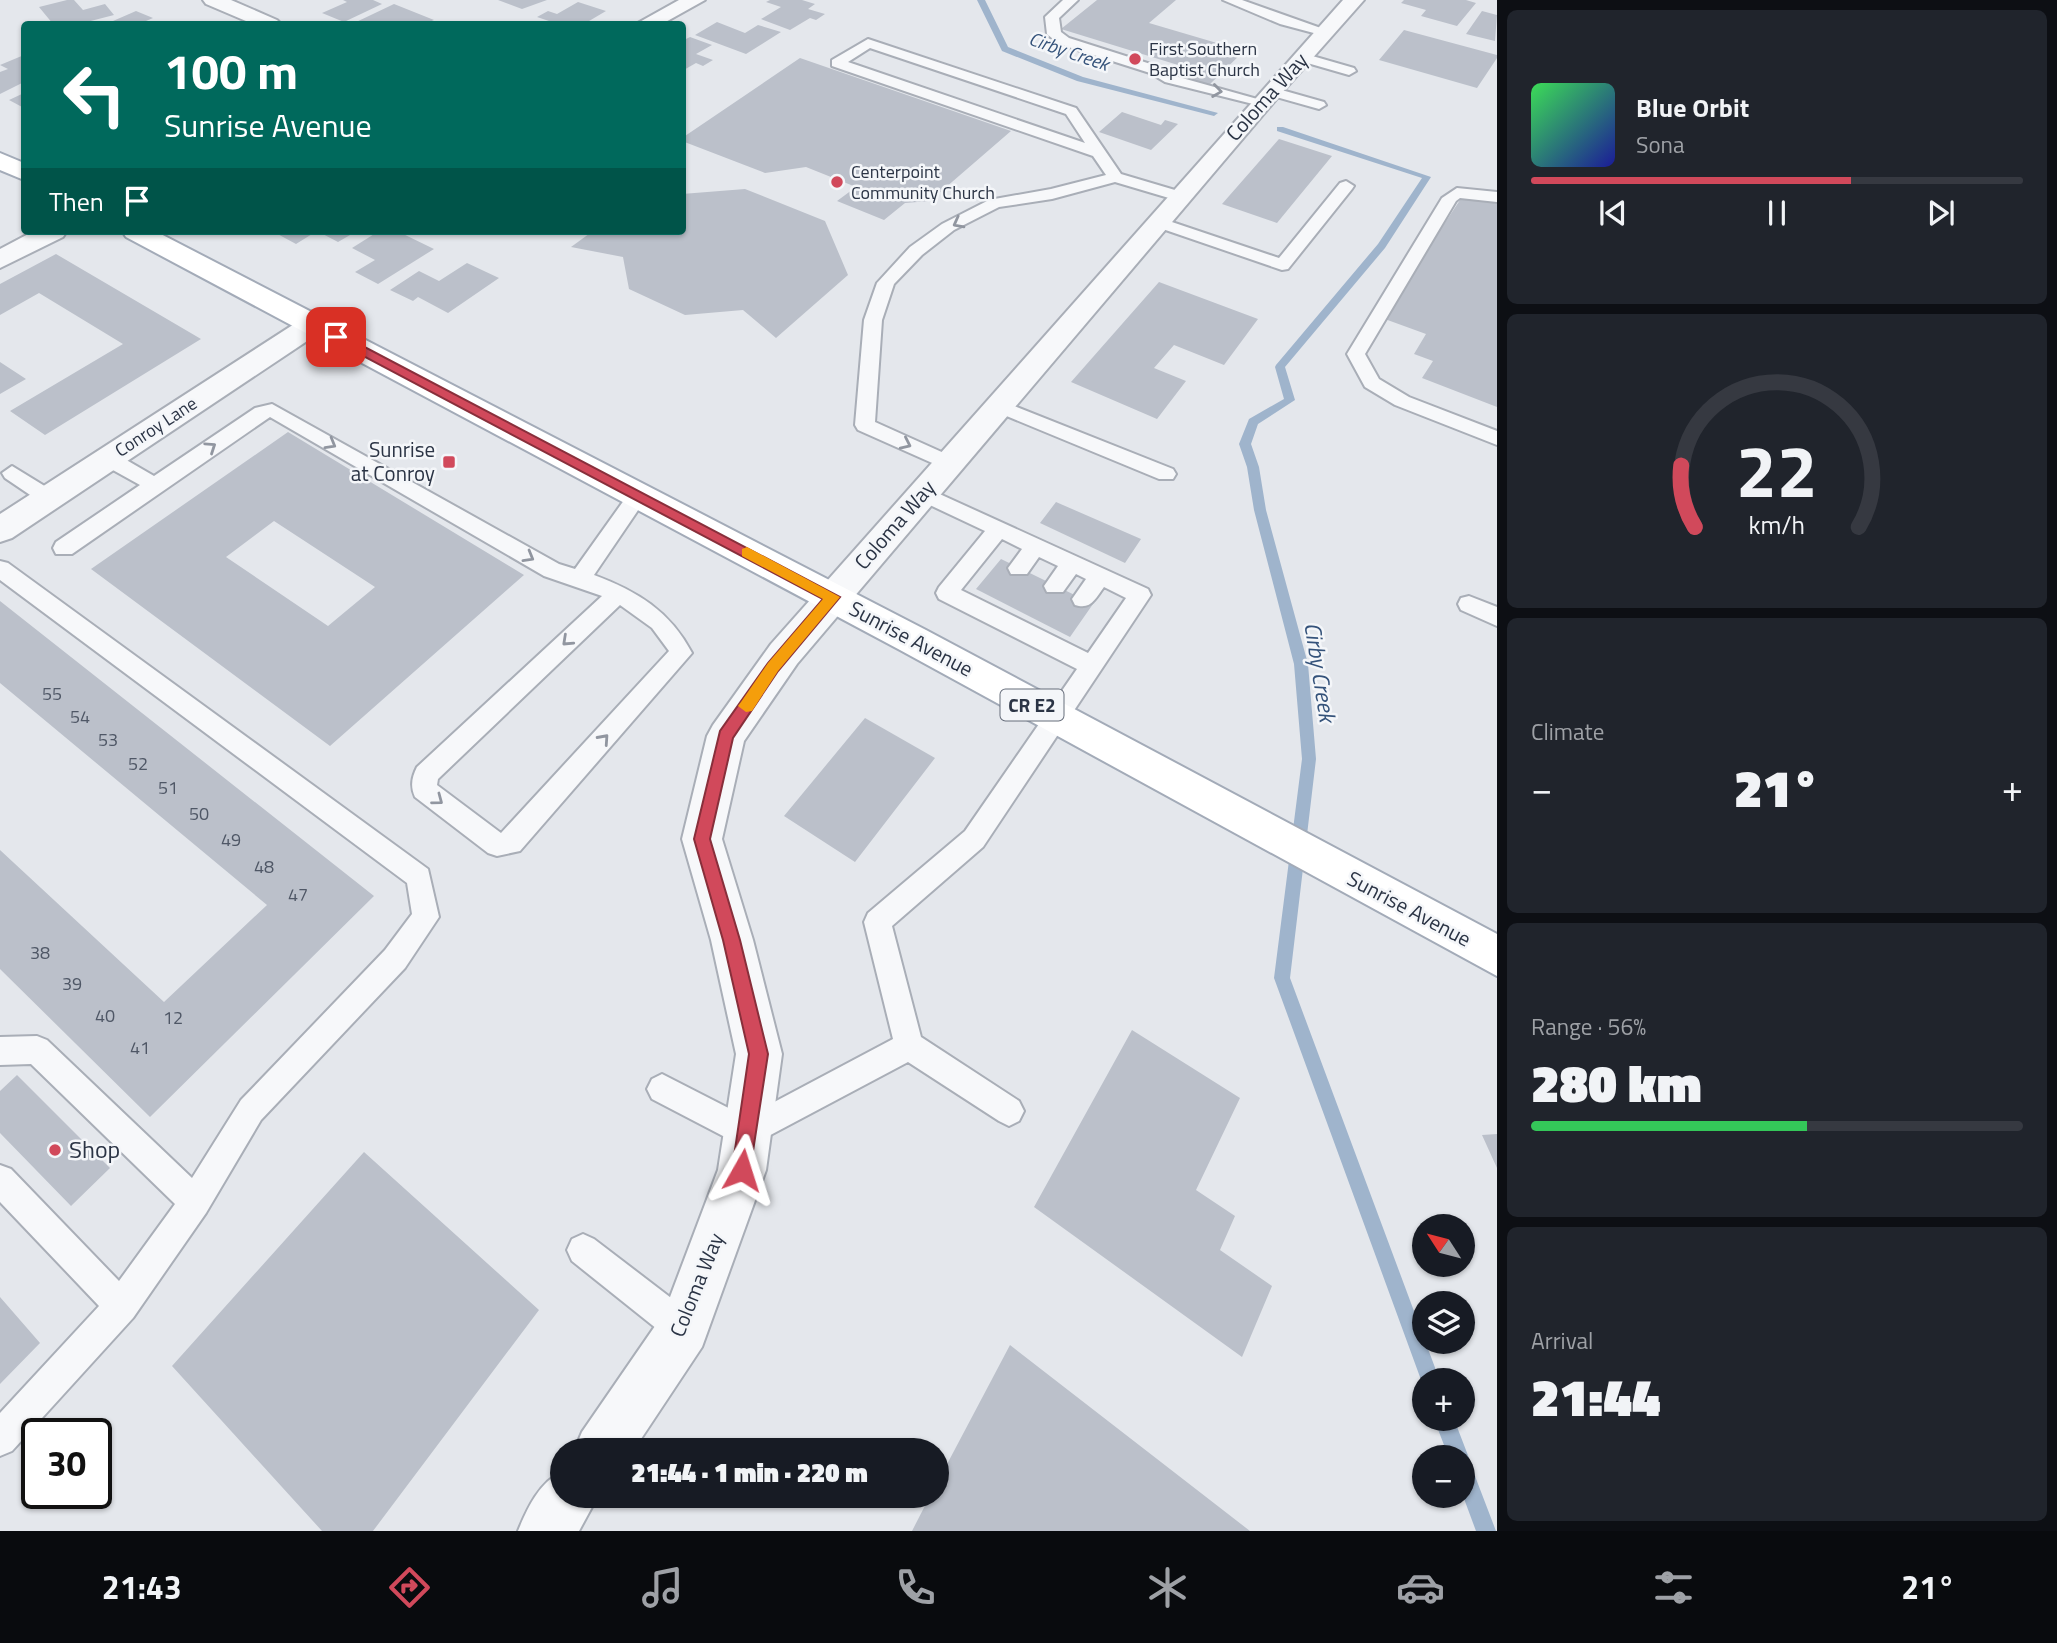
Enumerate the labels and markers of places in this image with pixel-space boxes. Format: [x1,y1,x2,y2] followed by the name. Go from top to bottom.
[1149,35,1260,83] place label: First Southern Baptist Church
[1127,51,1143,67] marker: First Southern Baptist Church
[851,158,995,206] place label: Centerpoint Community Church
[829,174,845,190] marker: Centerpoint Community Church
[306,307,366,367] pin
[351,433,435,489] place label: Sunrise at Conroy
[441,454,457,470] marker: Sunrise at Conroy
[69,1131,120,1167] place label: Shop
[47,1142,63,1158] marker: Shop

